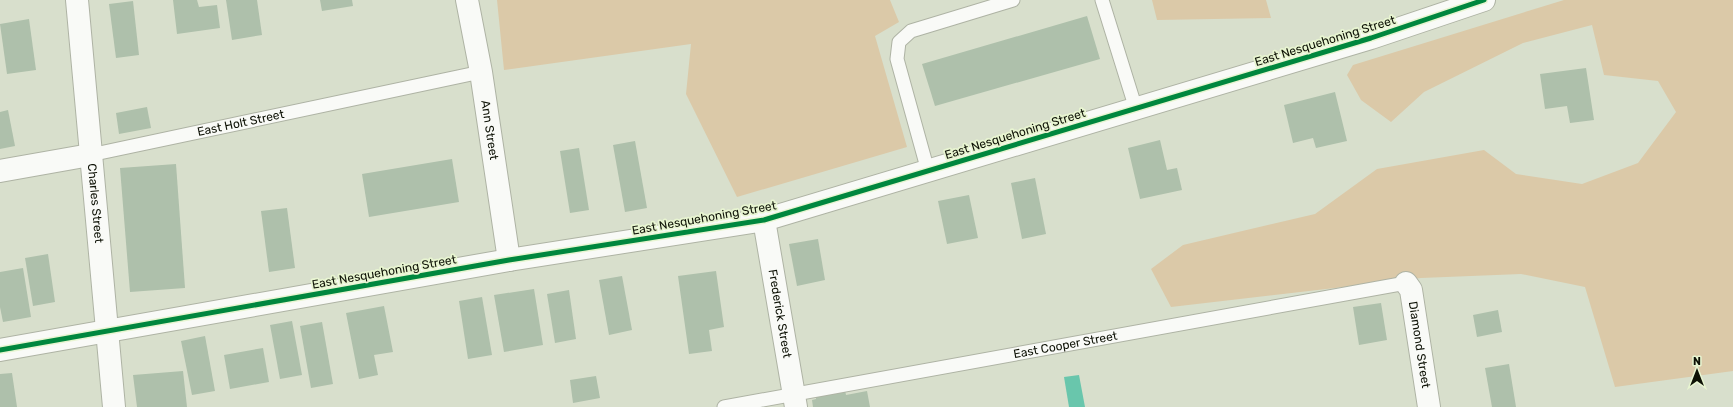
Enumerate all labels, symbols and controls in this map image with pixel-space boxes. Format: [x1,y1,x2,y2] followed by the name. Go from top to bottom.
[1253,13,1397,69] street label: East Nesquehoning Street
[478,99,501,161] street label: Ann Street
[943,106,1087,162] street label: East Nesquehoning Street
[196,107,286,139] street label: East Holt Street
[85,163,106,244] street label: Charles Street
[631,198,778,238] street label: East Nesquehoning Street
[311,252,458,292] street label: East Nesquehoning Street
[766,268,795,359] street label: Frederick Street
[1406,300,1433,389] street label: Diamond Street
[1012,329,1119,361] street label: East Cooper Street
[1677,351,1717,391] north arrow
[1693,355,1701,368] text: N

